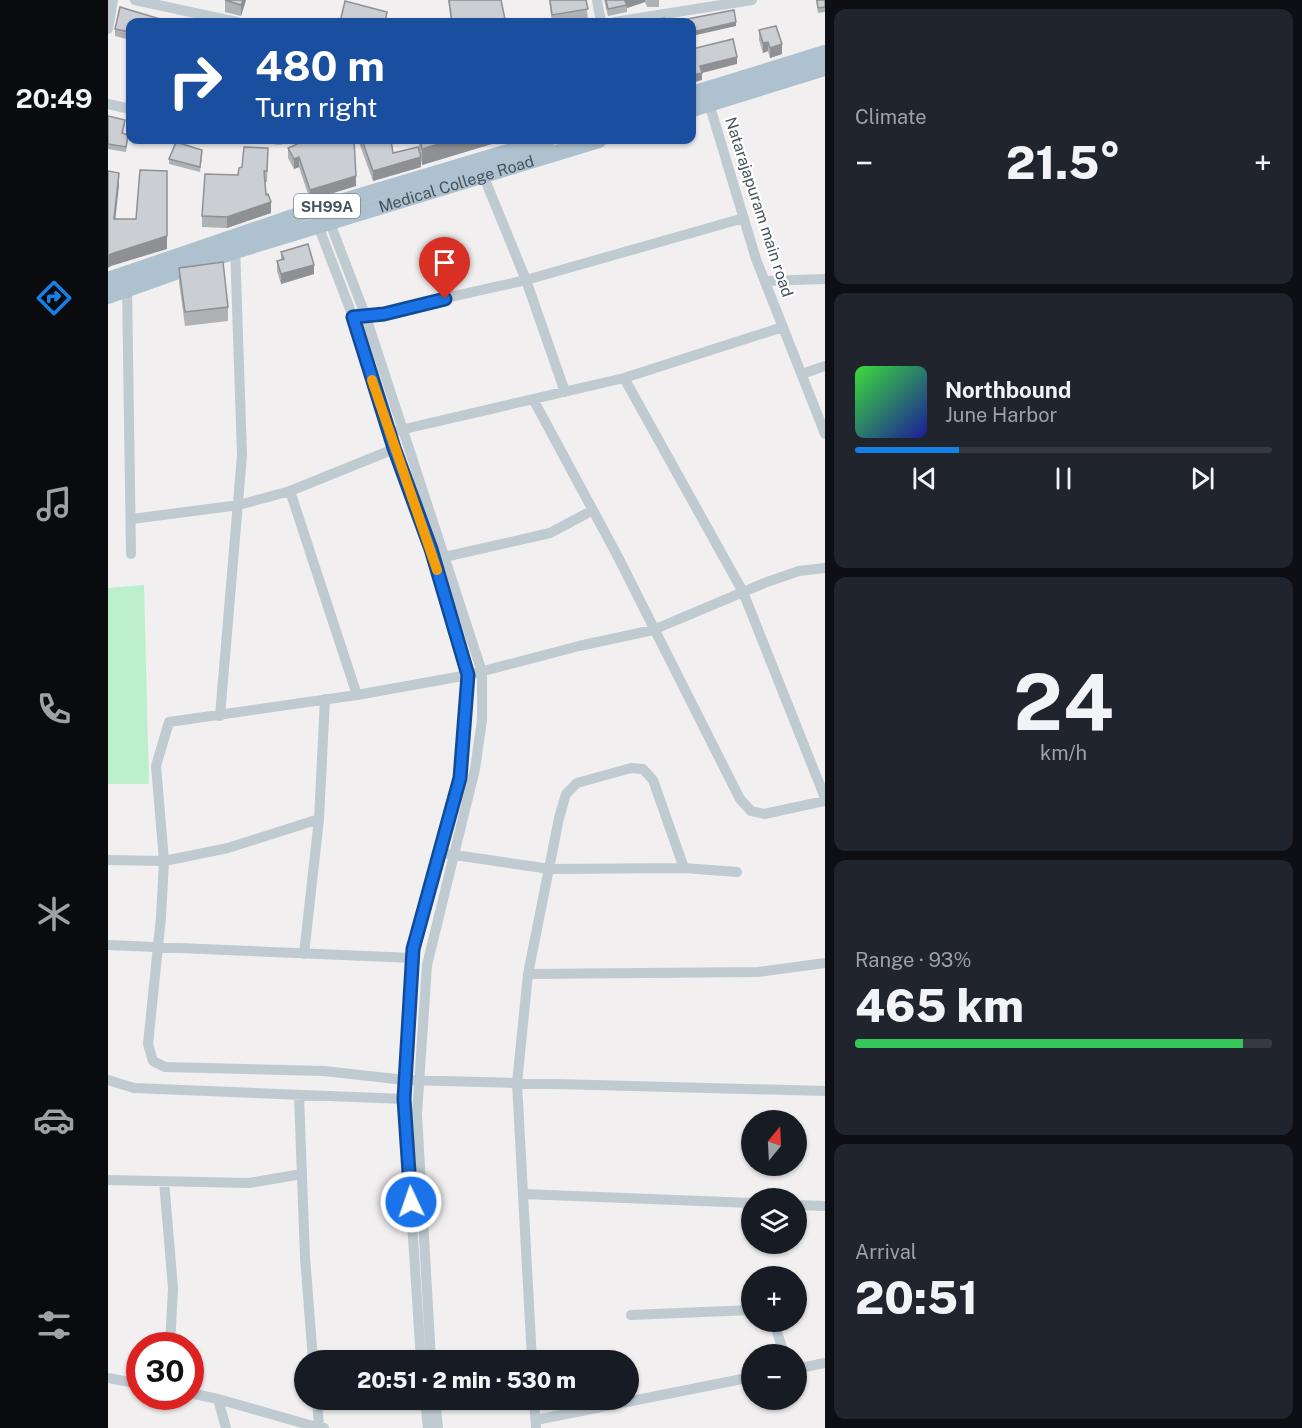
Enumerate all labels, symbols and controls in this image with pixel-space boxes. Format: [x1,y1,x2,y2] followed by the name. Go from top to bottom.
[255,41,385,90] text: 480 m
[156,42,234,120] icon: right
[15,82,93,114] text: 20:49
[255,91,378,123] text: Turn right
[855,105,927,129] text: Climate
[721,115,797,299] street label: Natarajapuram main road
[1006,136,1121,189] text: 21.5°
[855,144,873,182] text: −
[1254,144,1272,182] text: +
[376,151,536,216] street label: Medical College Road
[294,194,360,218] road number: SH99A
[419,237,470,299] pin
[428,246,461,279] icon: arrive
[33,277,75,319] icon: directions
[945,377,1071,403] text: Northbound
[945,403,1057,427] text: June Harbor
[908,462,941,495] icon: previous
[1047,462,1080,495] icon: pause
[1186,462,1219,495] icon: next
[33,483,75,525] icon: music
[1013,656,1114,748] text: 24
[33,688,75,730] icon: phone
[1040,741,1087,765] text: km/h
[33,893,75,935] icon: climate
[855,948,971,972] text: Range · 93%
[855,979,1024,1032] text: 465 km
[33,1099,75,1141] icon: car
[741,1110,807,1176] north arrow
[741,1110,807,1410] map controls
[379,1170,443,1234] position arrow
[741,1188,807,1254] button: layers
[855,1240,917,1264] text: Arrival
[741,1266,807,1332] button: +
[855,1271,978,1324] text: 20:51
[33,1304,75,1346] icon: filters
[126,1332,204,1410] speed limit sign: 30
[741,1344,807,1410] button: −
[357,1367,576,1393] text: 20:51 · 2 min · 530 m

